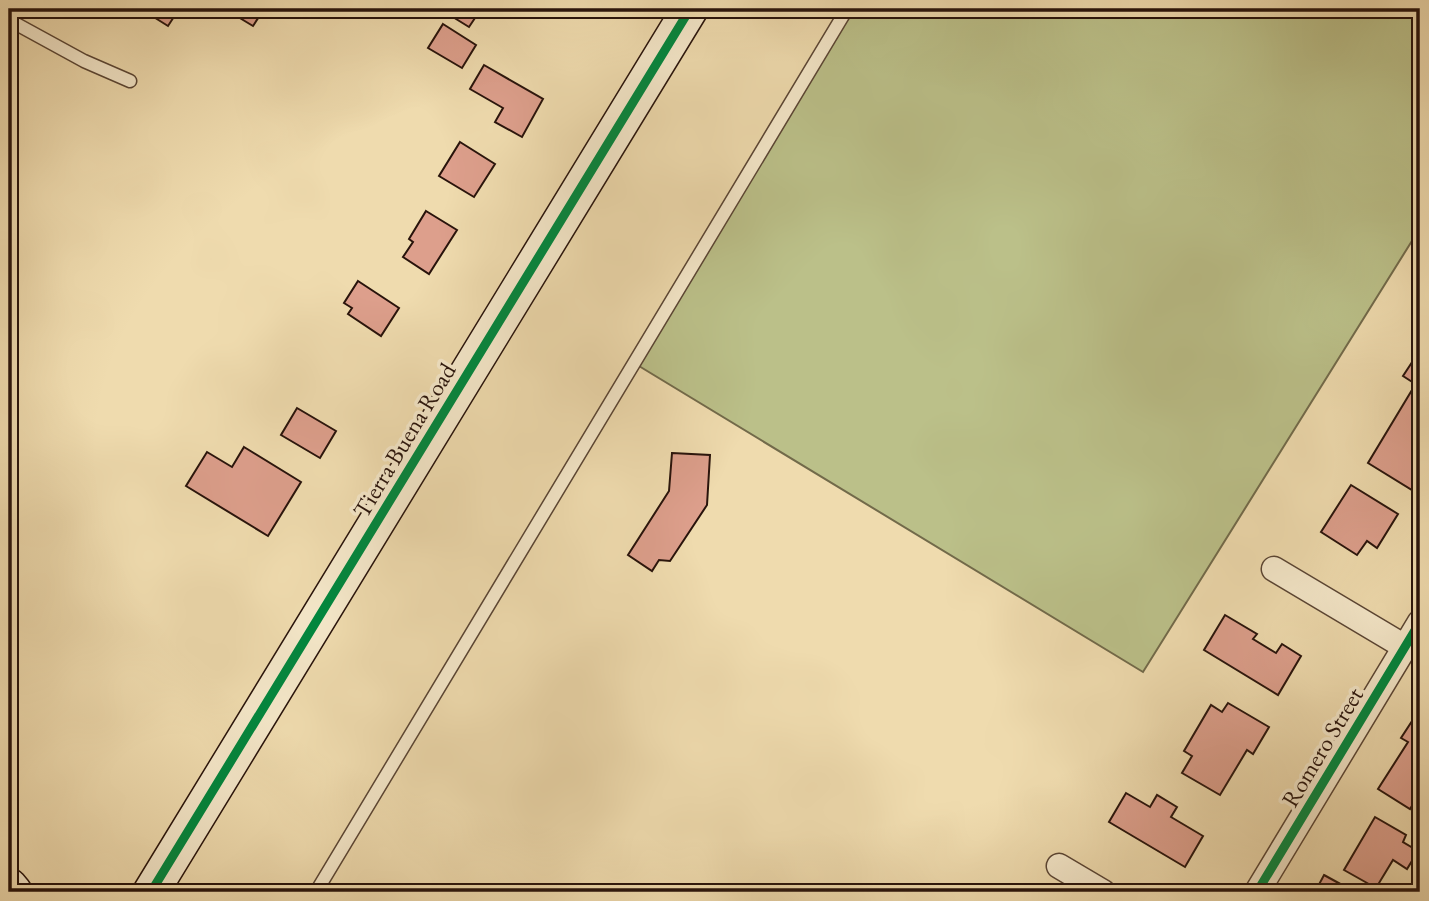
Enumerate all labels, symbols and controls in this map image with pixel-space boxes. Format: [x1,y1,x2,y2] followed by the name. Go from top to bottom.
[346,356,463,523] street label: Tierra Buena Road
[1274,681,1370,813] street label: Romero Street

